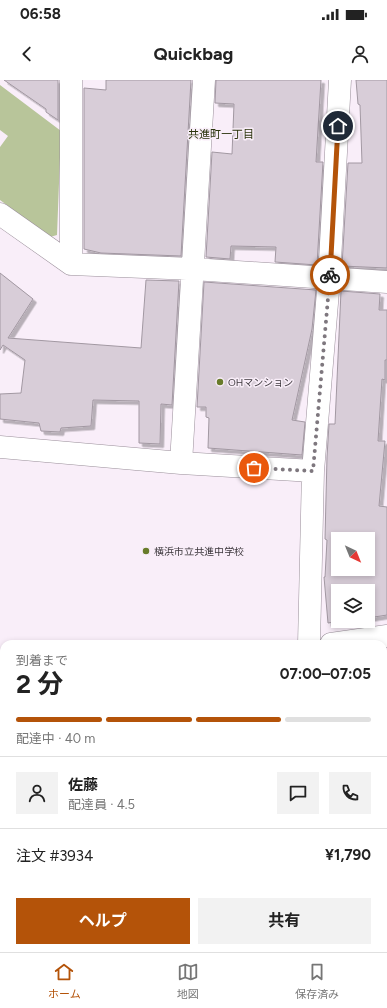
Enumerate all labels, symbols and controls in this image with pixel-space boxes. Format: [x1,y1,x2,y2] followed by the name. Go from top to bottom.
[20,5,61,23] text: 06:58
[16,43,38,65] icon: back
[154,43,233,65] text: Quickbag
[349,43,371,65] icon: person
[321,109,355,143] pin
[327,115,349,137] icon: home
[188,128,254,141] district label: 共進町一丁目
[310,255,350,295] courier
[319,264,341,286] icon: bike
[228,376,293,389] place label: OHマンション
[215,377,225,387] marker: OHマンション
[237,451,271,485] pin
[243,457,265,479] icon: bag
[331,532,375,576] north arrow
[331,532,375,628] map controls
[154,545,244,558] place label: 横浜市立共進中学校
[141,546,151,556] marker: 横浜市立共進中学校
[331,584,375,628] button: layers
[16,653,68,668] text: 到着まで
[280,665,371,683] text: 07:00–07:05
[16,668,63,700] text: 2 分
[16,731,95,746] text: 配達中 · 40 m
[16,772,58,814] button: person
[277,772,319,814] button: chat
[329,772,371,814] button: phone
[68,776,98,794] text: 佐藤
[68,797,135,812] text: 配達員 · 4.5
[325,846,371,864] text: ¥1,790
[16,847,93,865] text: 注文 #3934
[16,898,190,944] button: ヘルプ
[198,898,371,944] button: 共有
[48,961,81,1001] tab: ホーム
[177,961,199,1001] tab: 地図
[295,961,339,1001] tab: 保存済み

